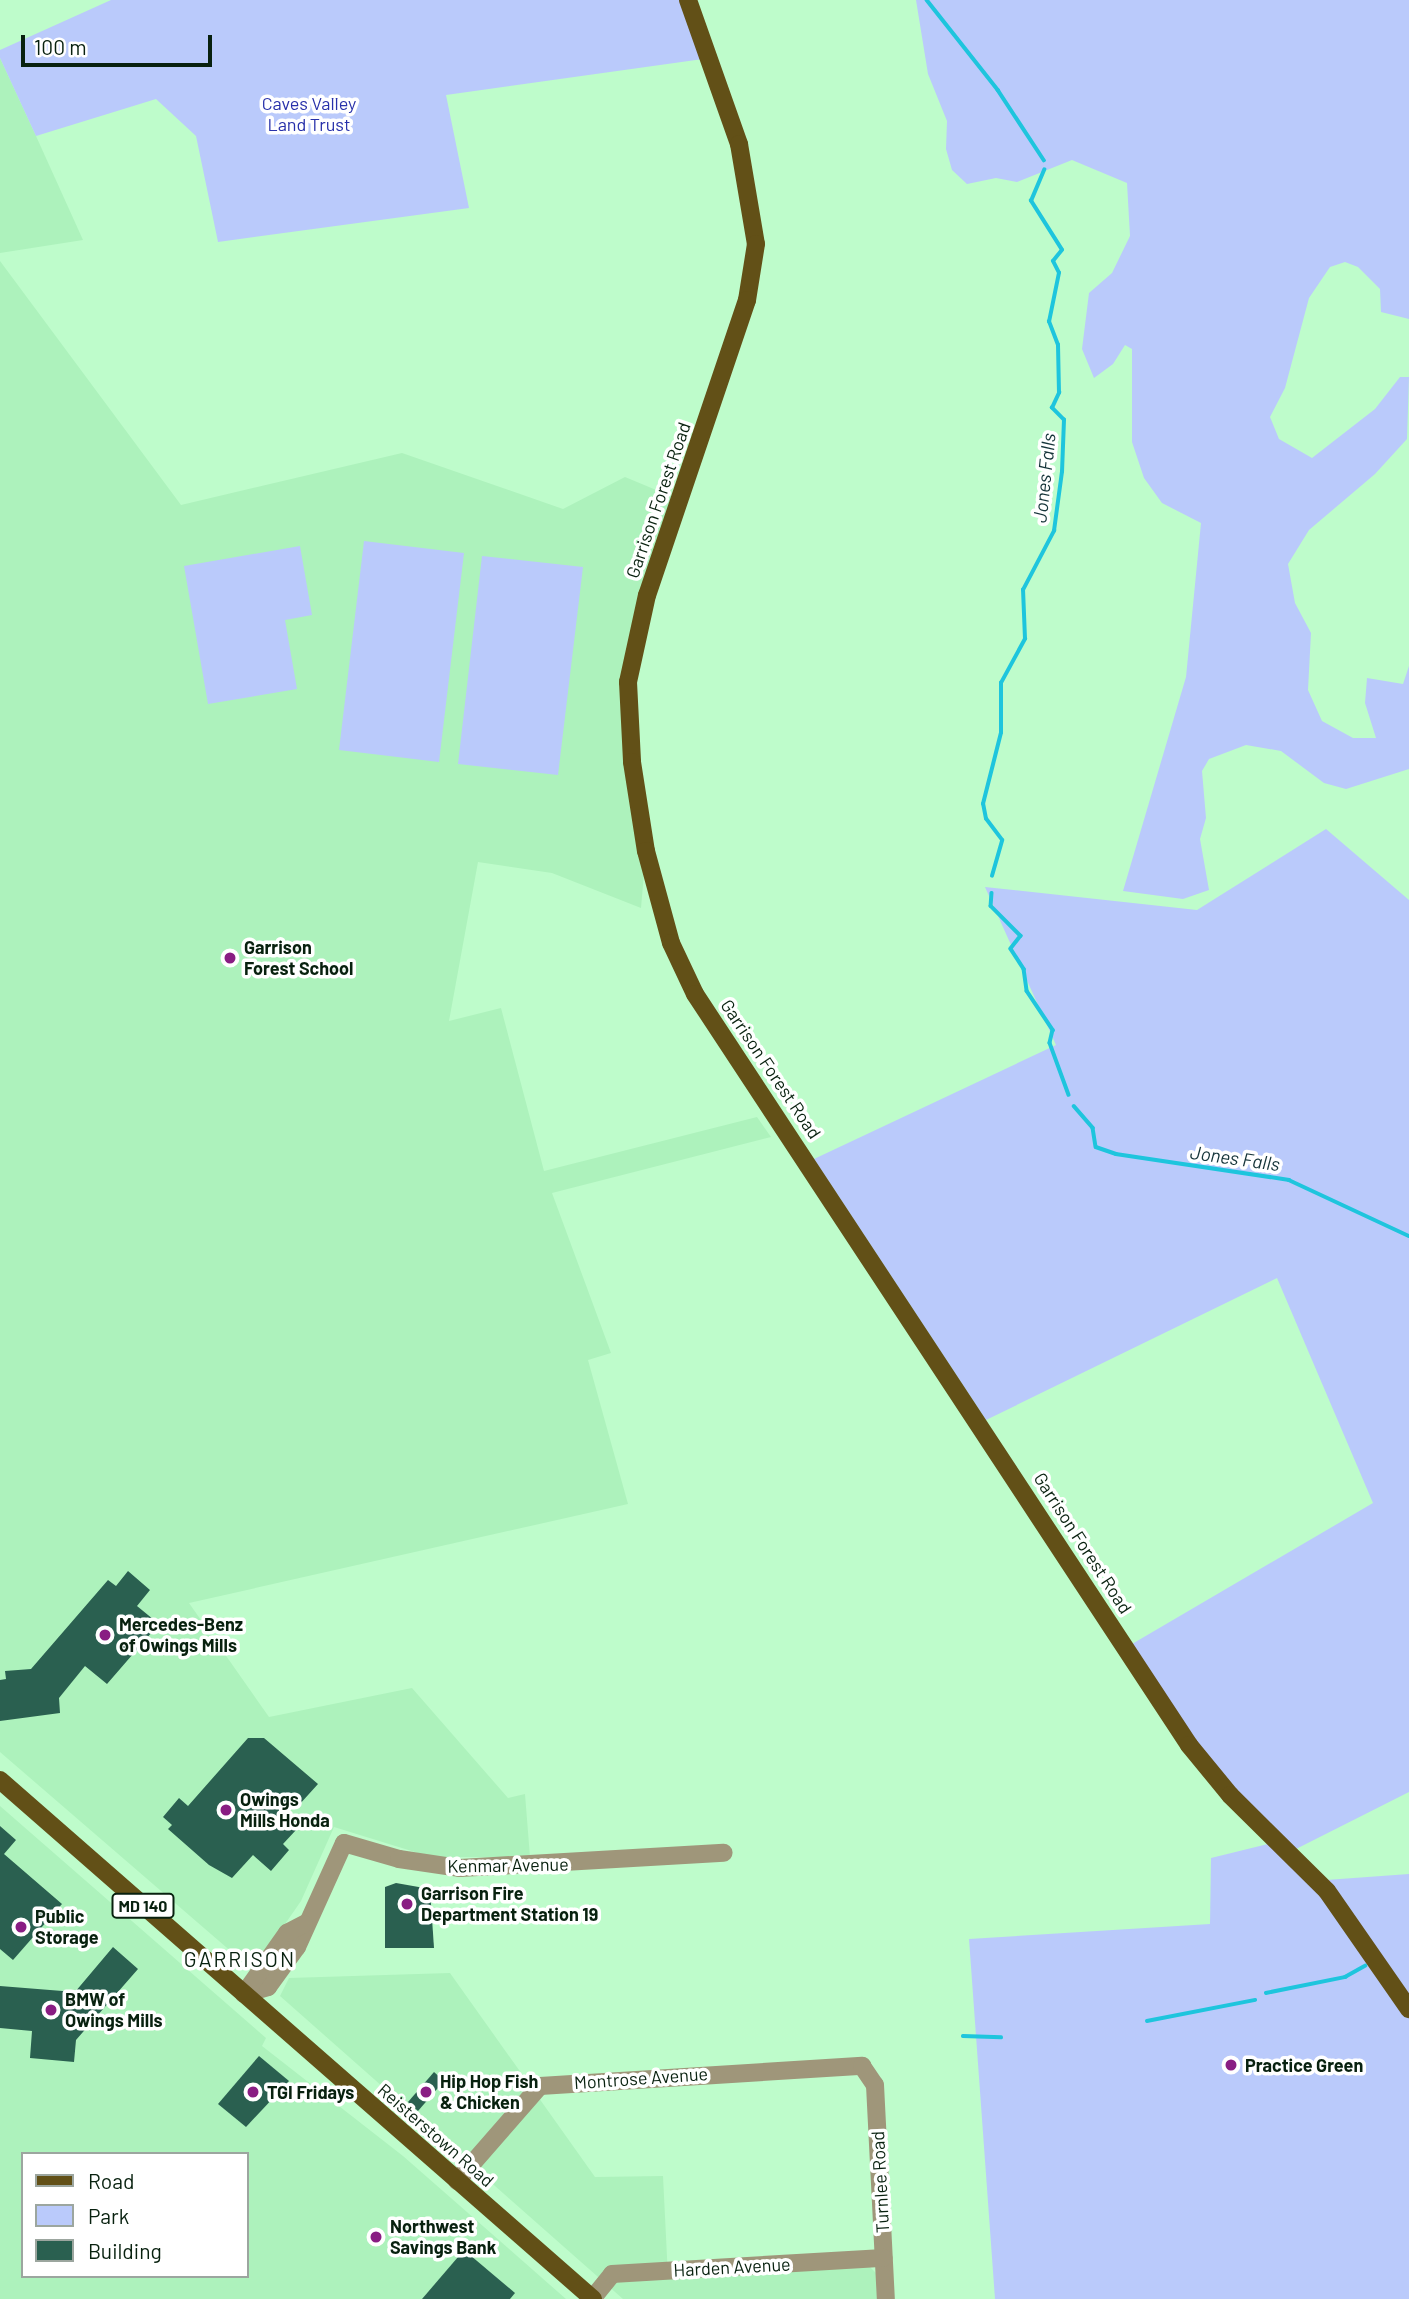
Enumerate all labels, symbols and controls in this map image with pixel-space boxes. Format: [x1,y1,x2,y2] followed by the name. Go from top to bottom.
[24,21,215,65] scale bar
[34,34,87,59] text: 100 m
[262,93,356,136] park label: Caves Valley Land Trust
[621,419,695,581] street label: Garrison Forest Road
[1028,432,1060,524] water label: Jones Falls
[244,937,353,979] place label: Garrison Forest School
[222,950,238,966] marker: Garrison Forest School
[716,995,826,1143] street label: Garrison Forest Road
[1189,1140,1281,1176] water label: Jones Falls
[1029,1469,1137,1617] street label: Garrison Forest Road
[119,1614,243,1656] place label: Mercedes-Benz of Owings Mills
[97,1627,113,1643] marker: Mercedes-Benz of Owings Mills
[240,1789,330,1832] place label: Owings Mills Honda
[218,1802,234,1818] marker: Owings Mills Honda
[447,1853,569,1877] street label: Kenmar Avenue
[421,1883,598,1926] place label: Garrison Fire Department Station 19
[111,1894,174,1918] road number: MD 140
[399,1896,415,1912] marker: Garrison Fire Department Station 19
[35,1906,99,1948] place label: Public Storage
[13,1919,29,1935] marker: Public Storage
[185,1946,295,1972] district label: GARRISON
[65,1989,163,2032] place label: BMW of Owings Mills
[43,2002,59,2018] marker: BMW of Owings Mills
[1245,2054,1363,2076] place label: Practice Green
[1223,2057,1239,2073] marker: Practice Green
[573,2063,709,2093] street label: Montrose Avenue
[440,2071,538,2114] place label: Hip Hop Fish & Chicken
[374,2079,498,2191] street label: Reisterstown Road
[267,2081,354,2103] place label: TGI Fridays
[245,2084,261,2100] marker: TGI Fridays
[418,2084,434,2100] marker: Hip Hop Fish & Chicken
[867,2130,893,2234] street label: Turnlee Road
[21,2152,248,2278] legend
[88,2168,134,2193] text: Road
[88,2203,129,2228] text: Park
[390,2216,496,2258] place label: Northwest Savings Bank
[368,2229,384,2245] marker: Northwest Savings Bank
[88,2238,162,2263] text: Building
[673,2253,791,2281] street label: Harden Avenue

